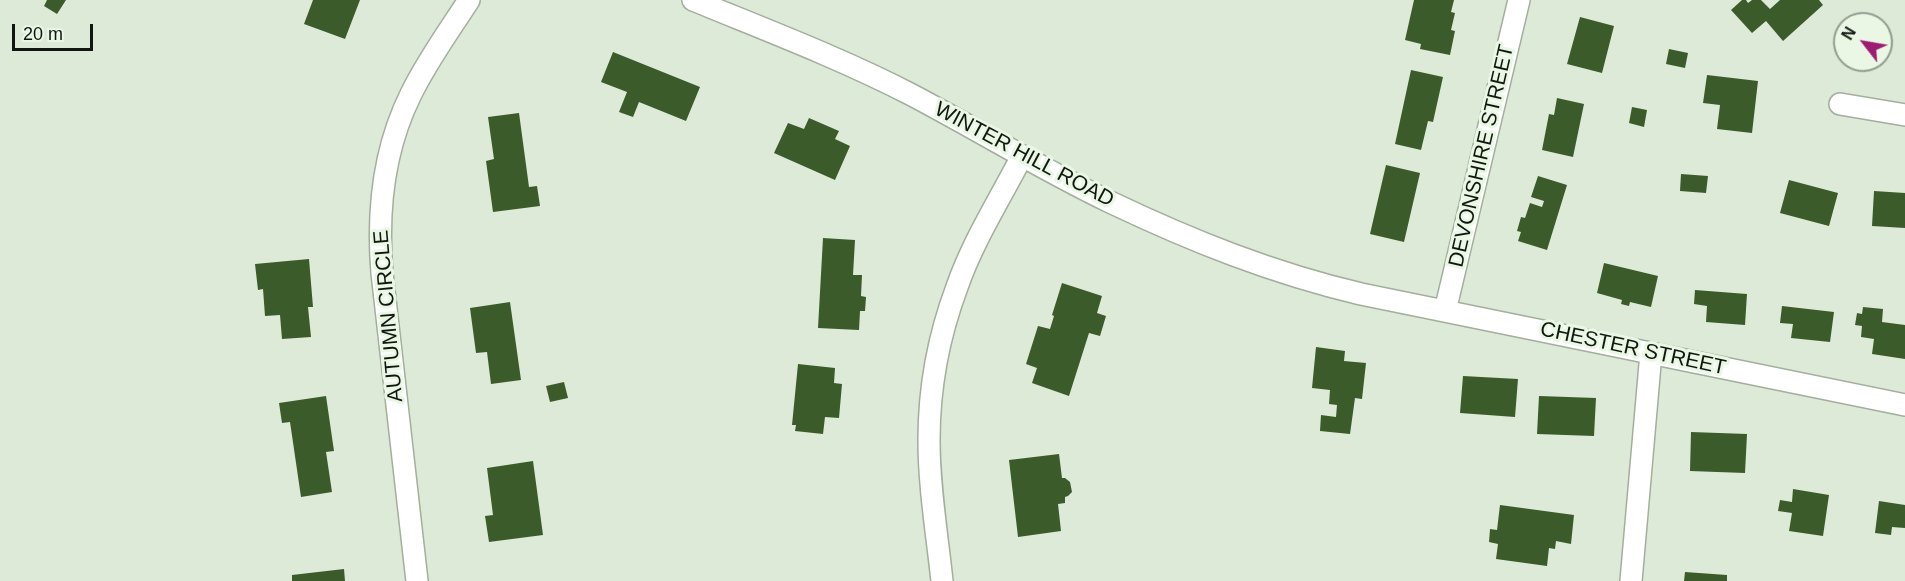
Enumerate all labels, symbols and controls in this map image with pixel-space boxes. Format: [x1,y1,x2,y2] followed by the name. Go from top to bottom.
[15,12,96,50] scale bar
[1833,12,1893,72] north arrow
[23,24,63,44] text: 20 m
[1839,24,1859,43] text: N
[1444,42,1520,270] street label: DEVONSHIRE STREET
[930,97,1118,213] street label: WINTER HILL ROAD
[369,229,409,403] street label: AUTUMN CIRCLE
[1538,317,1728,381] street label: CHESTER STREET

